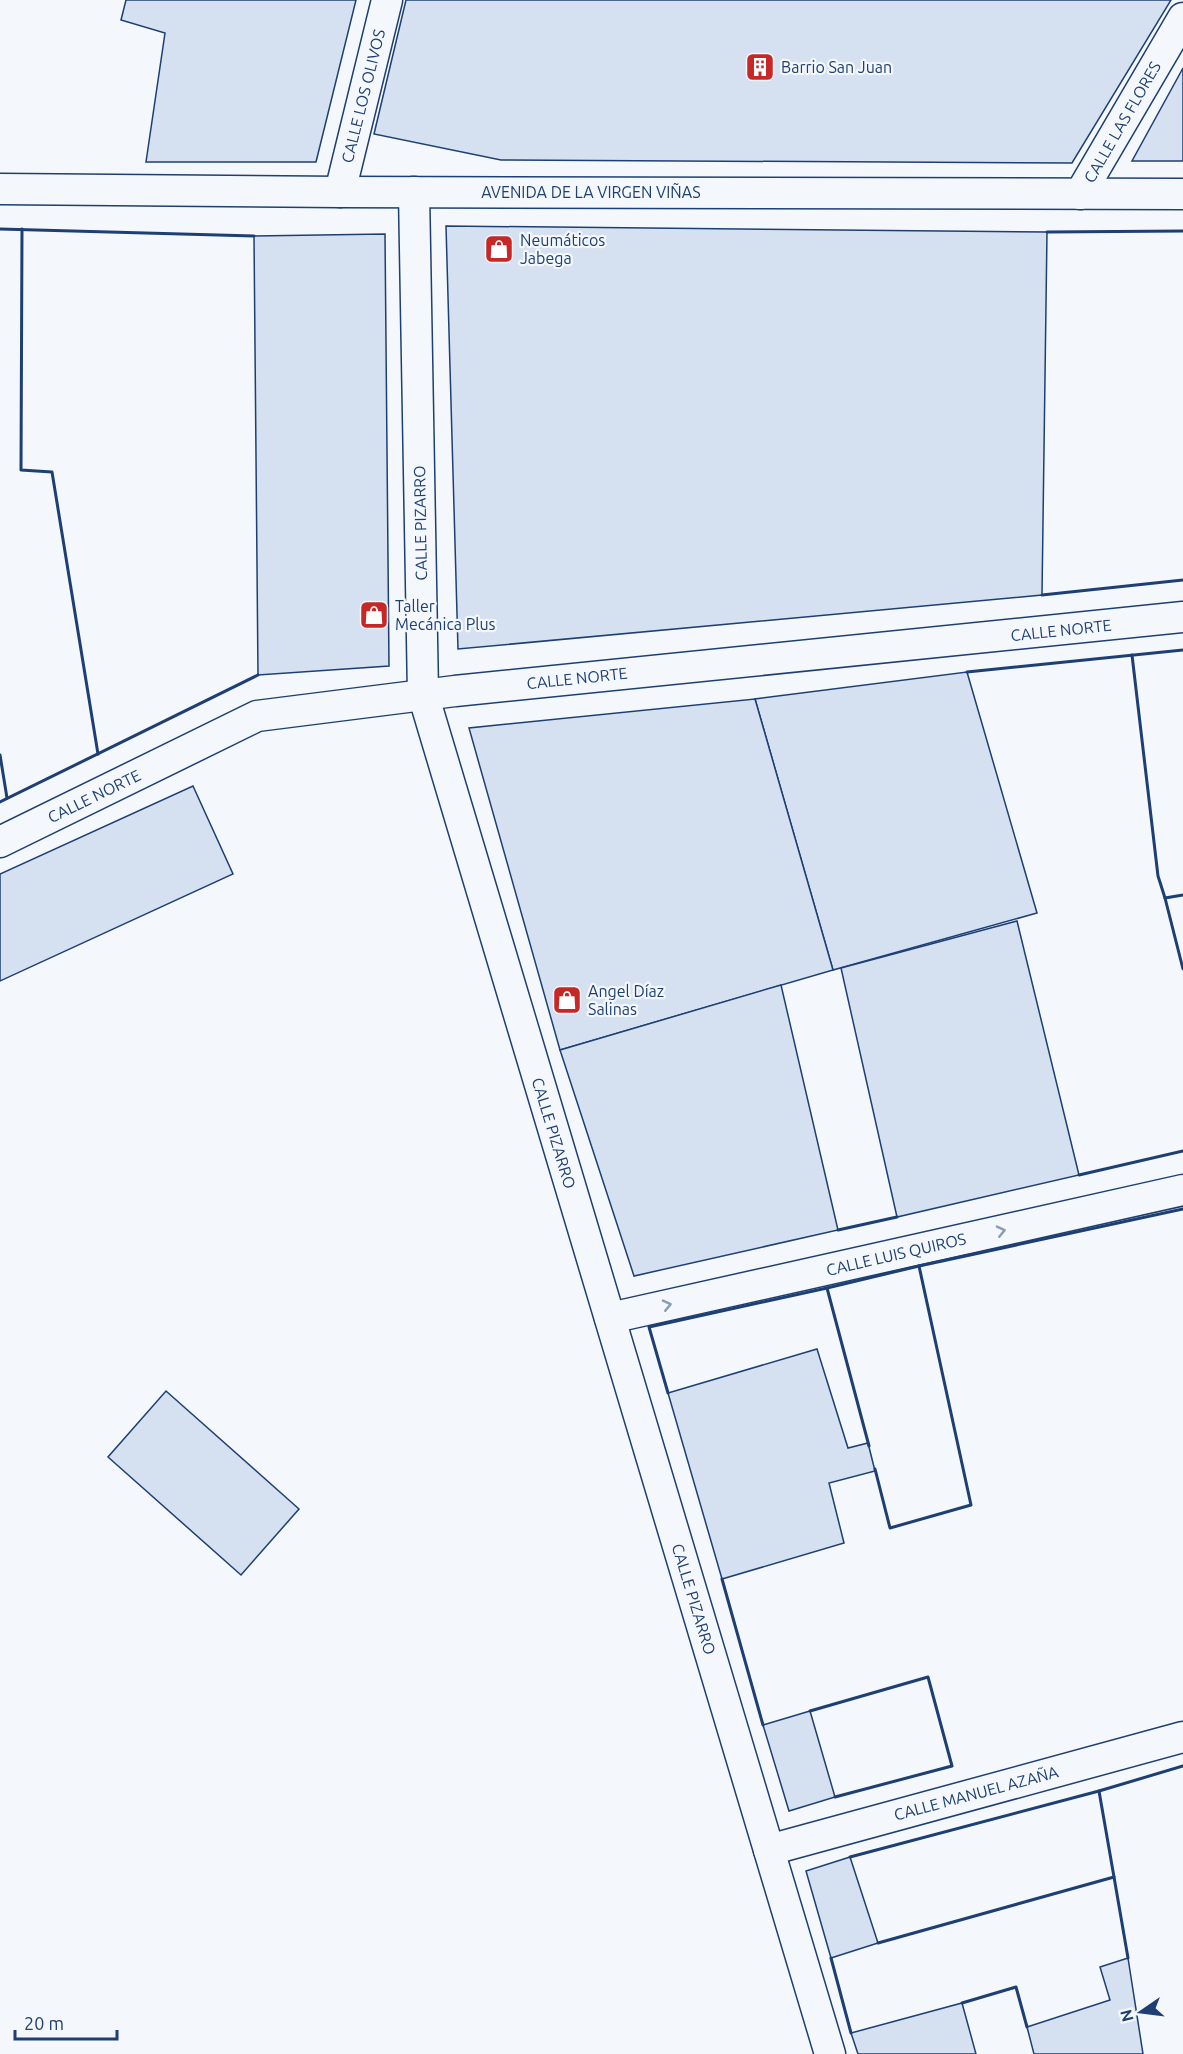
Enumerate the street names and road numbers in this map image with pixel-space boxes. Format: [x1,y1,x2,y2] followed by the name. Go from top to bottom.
[338,27,388,165] street label: CALLE LOS OLIVOS
[1080,58,1164,186] street label: CALLE LAS FLORES
[481,182,701,201] street label: AVENIDA DE LA VIRGEN VIÑAS
[410,465,430,581] street label: CALLE PIZARRO
[1010,616,1112,644] street label: CALLE NORTE
[526,664,628,692] street label: CALLE NORTE
[45,766,143,826] street label: CALLE NORTE
[529,1075,579,1191] street label: CALLE PIZARRO
[824,1229,968,1279] street label: CALLE LUIS QUIROS
[669,1541,719,1657] street label: CALLE PIZARRO
[892,1761,1061,1824] street label: CALLE MANUEL AZAÑA

